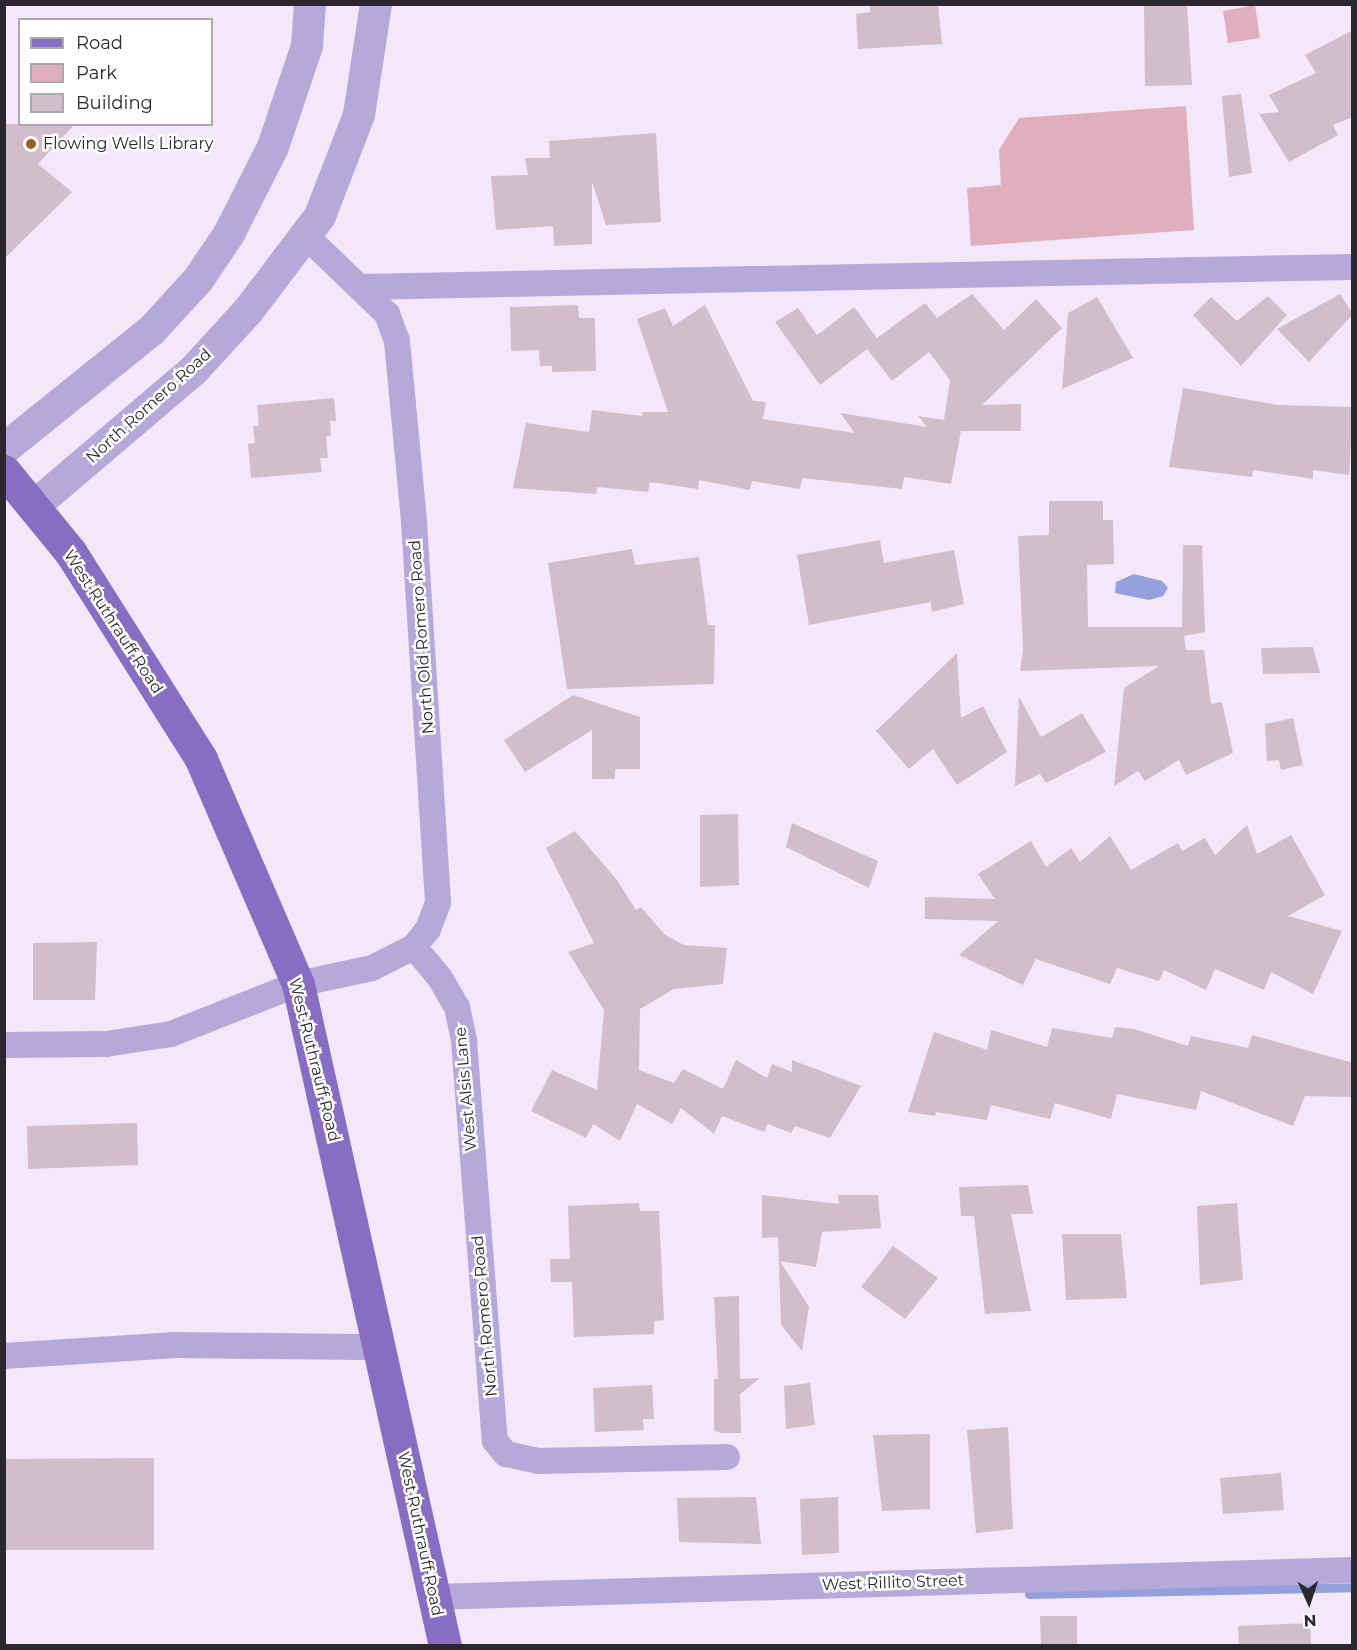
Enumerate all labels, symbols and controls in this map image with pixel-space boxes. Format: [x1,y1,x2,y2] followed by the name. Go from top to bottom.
[18,18,213,126] legend
[76,32,123,54] text: Road
[76,62,117,84] text: Park
[76,92,153,114] text: Building
[43,134,213,154] place label: Flowing Wells Library
[24,137,38,151] marker: Flowing Wells Library
[82,345,216,467] street label: North Romero Road
[406,539,438,735] street label: North Old Romero Road
[59,547,167,697] street label: West Ruthrauff Road
[284,976,344,1144] street label: West Ruthrauff Road
[451,1026,481,1152] street label: West Alsis Lane
[468,1235,502,1397] street label: North Romero Road
[393,1450,447,1618] street label: West Ruthrauff Road
[821,1571,965,1595] street label: West Rillito Street
[1279,1572,1339,1632] north arrow
[1303,1611,1317,1630] text: N

